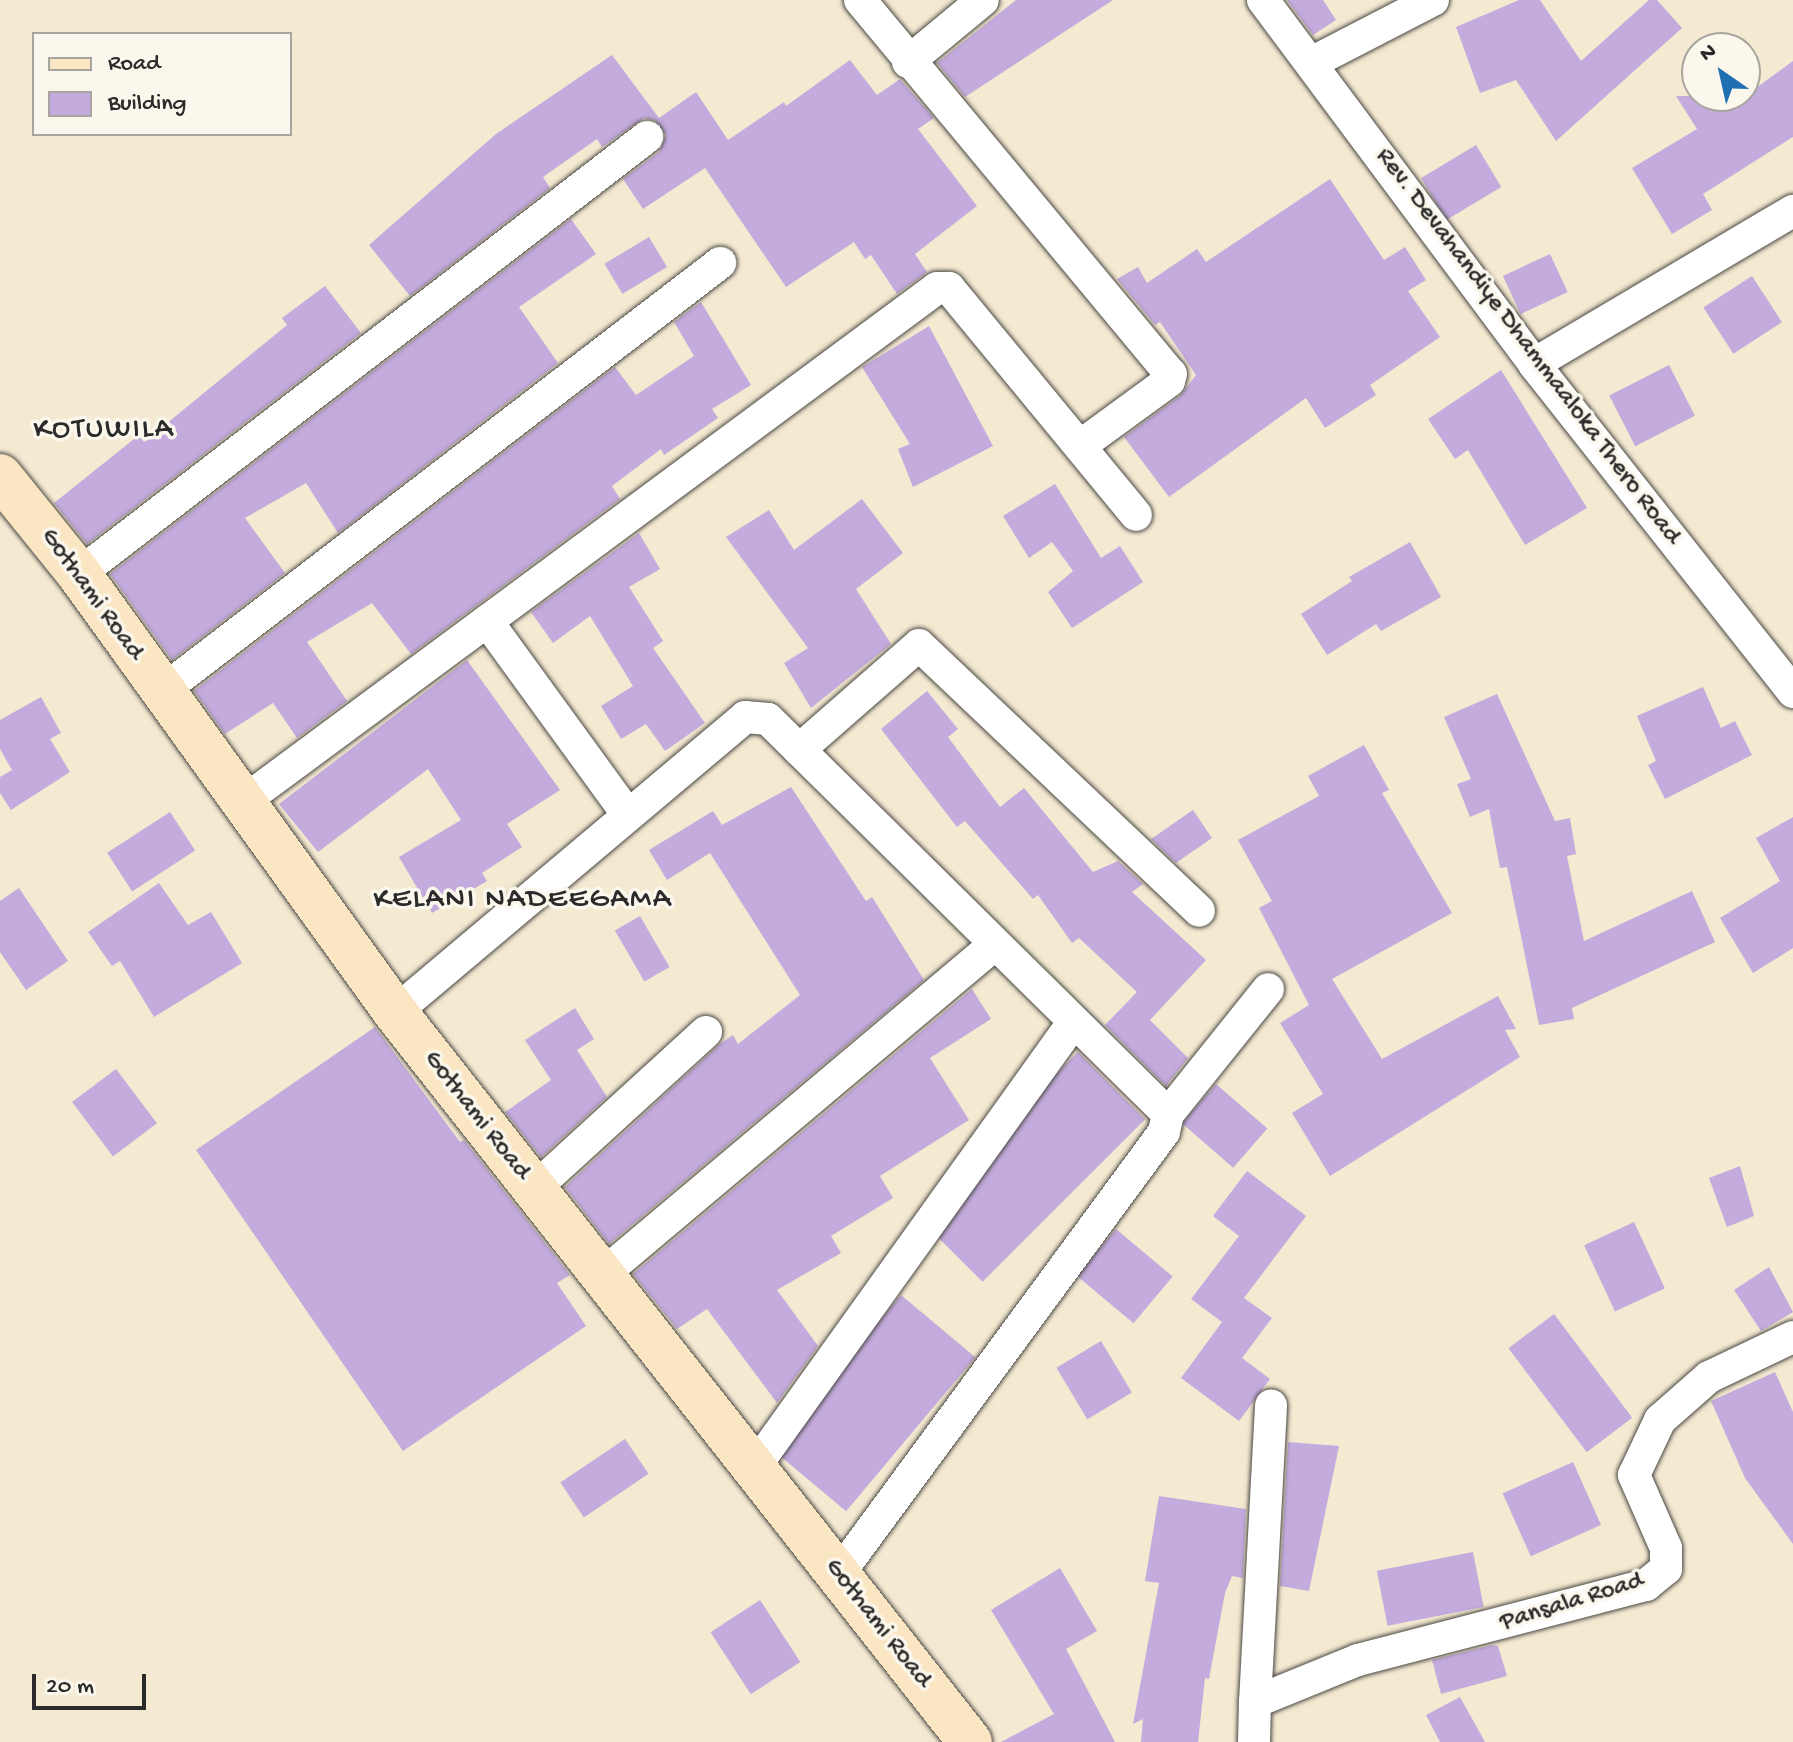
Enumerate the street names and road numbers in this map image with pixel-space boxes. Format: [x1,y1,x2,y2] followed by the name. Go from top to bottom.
[1368,142,1686,552] street label: Rev. Devahandiye Dhammaaloka Thero Road
[33,523,149,667] street label: Gothami Road
[416,1045,536,1187] street label: Gothami Road
[817,1553,937,1695] street label: Gothami Road
[1497,1566,1647,1640] street label: Pansala Road

